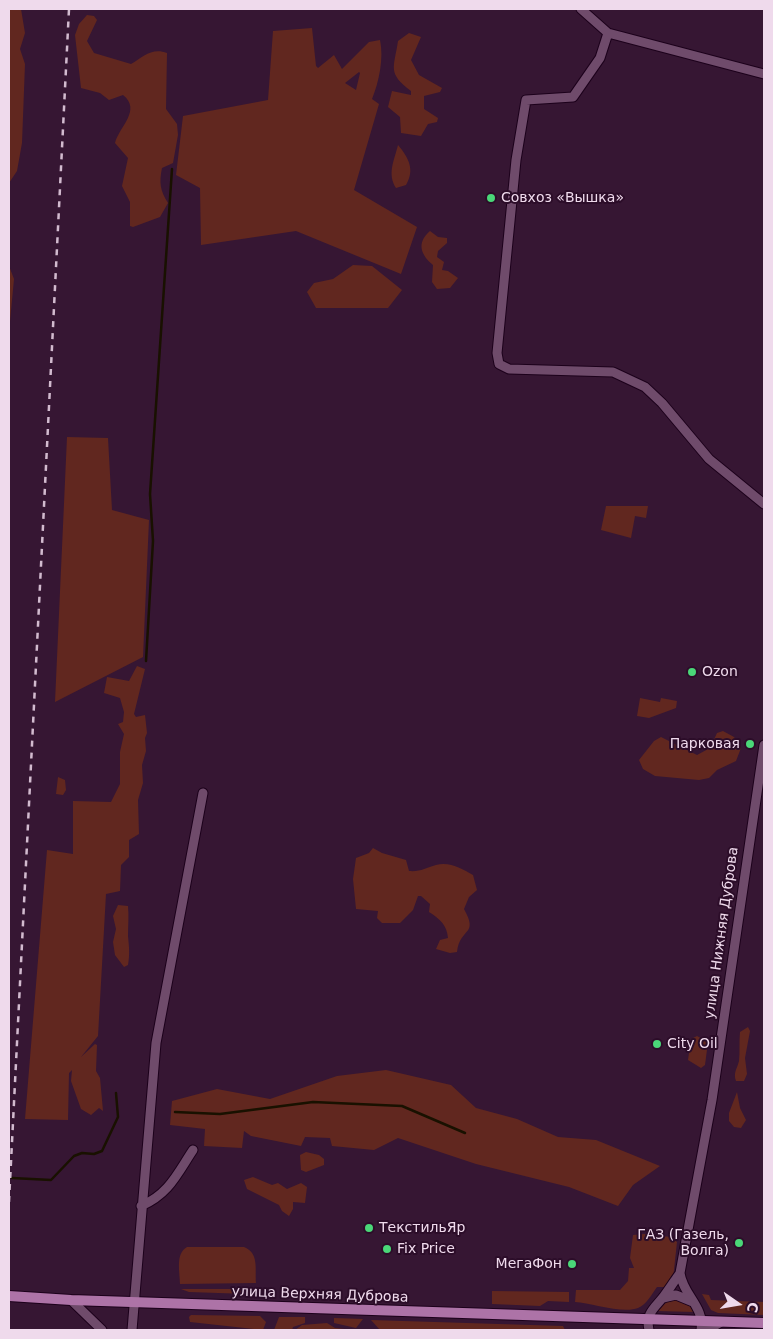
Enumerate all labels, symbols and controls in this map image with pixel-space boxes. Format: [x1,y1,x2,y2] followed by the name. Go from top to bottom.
[501,190,624,206] place label: Совхоз «Вышка»
[485,192,497,204] marker: Совхоз «Вышка»
[702,664,738,680] place label: Ozon
[686,666,698,678] marker: Ozon
[670,736,740,752] place label: Парковая
[744,738,756,750] marker: Парковая
[702,846,742,1020] street label: улица Нижняя Дуброва
[667,1036,718,1052] place label: City Oil
[651,1038,663,1050] marker: City Oil
[379,1220,465,1236] place label: ТекстильЯр
[363,1222,375,1234] marker: ТекстильЯр
[637,1227,729,1260] place label: ГАЗ (Газель, Волга)
[733,1237,745,1249] marker: ГАЗ (Газель, Волга)
[397,1241,455,1257] place label: Fix Price
[381,1243,393,1255] marker: Fix Price
[496,1256,562,1272] place label: МегаФон
[566,1258,578,1270] marker: МегаФон
[713,1279,763,1329] north arrow
[231,1284,409,1306] street label: улица Верхняя Дуброва
[744,1301,762,1314] text: С

